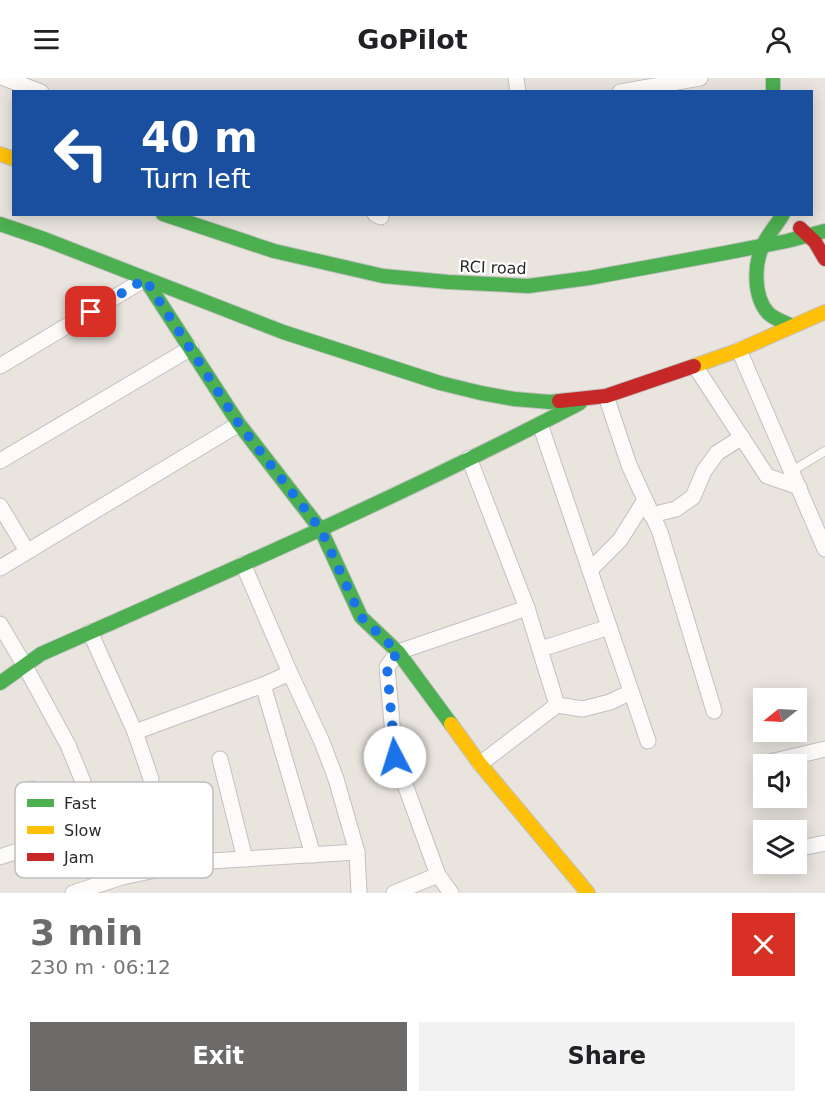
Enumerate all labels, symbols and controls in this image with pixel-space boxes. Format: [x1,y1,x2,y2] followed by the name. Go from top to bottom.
[30,23,63,56] icon: menu
[762,23,795,56] icon: person
[357,24,468,55] text: GoPilot
[141,113,258,162] text: 40 m
[42,114,120,192] icon: left
[141,163,251,194] text: Turn left
[459,257,527,278] street label: RCI road
[65,286,116,337] pin
[74,295,107,328] icon: arrive
[753,688,807,742] north arrow
[753,688,807,874] map controls
[363,725,427,789] position arrow
[753,754,807,808] button: sound
[15,782,213,878] legend
[64,794,96,813] text: Fast
[753,820,807,874] button: layers
[64,821,101,840] text: Slow
[63,848,94,867] text: Jam
[30,912,143,953] text: 3 min
[732,913,795,976] button: close
[30,955,171,979] text: 230 m · 06:12
[30,1022,407,1091] button: Exit
[419,1022,795,1091] button: Share

